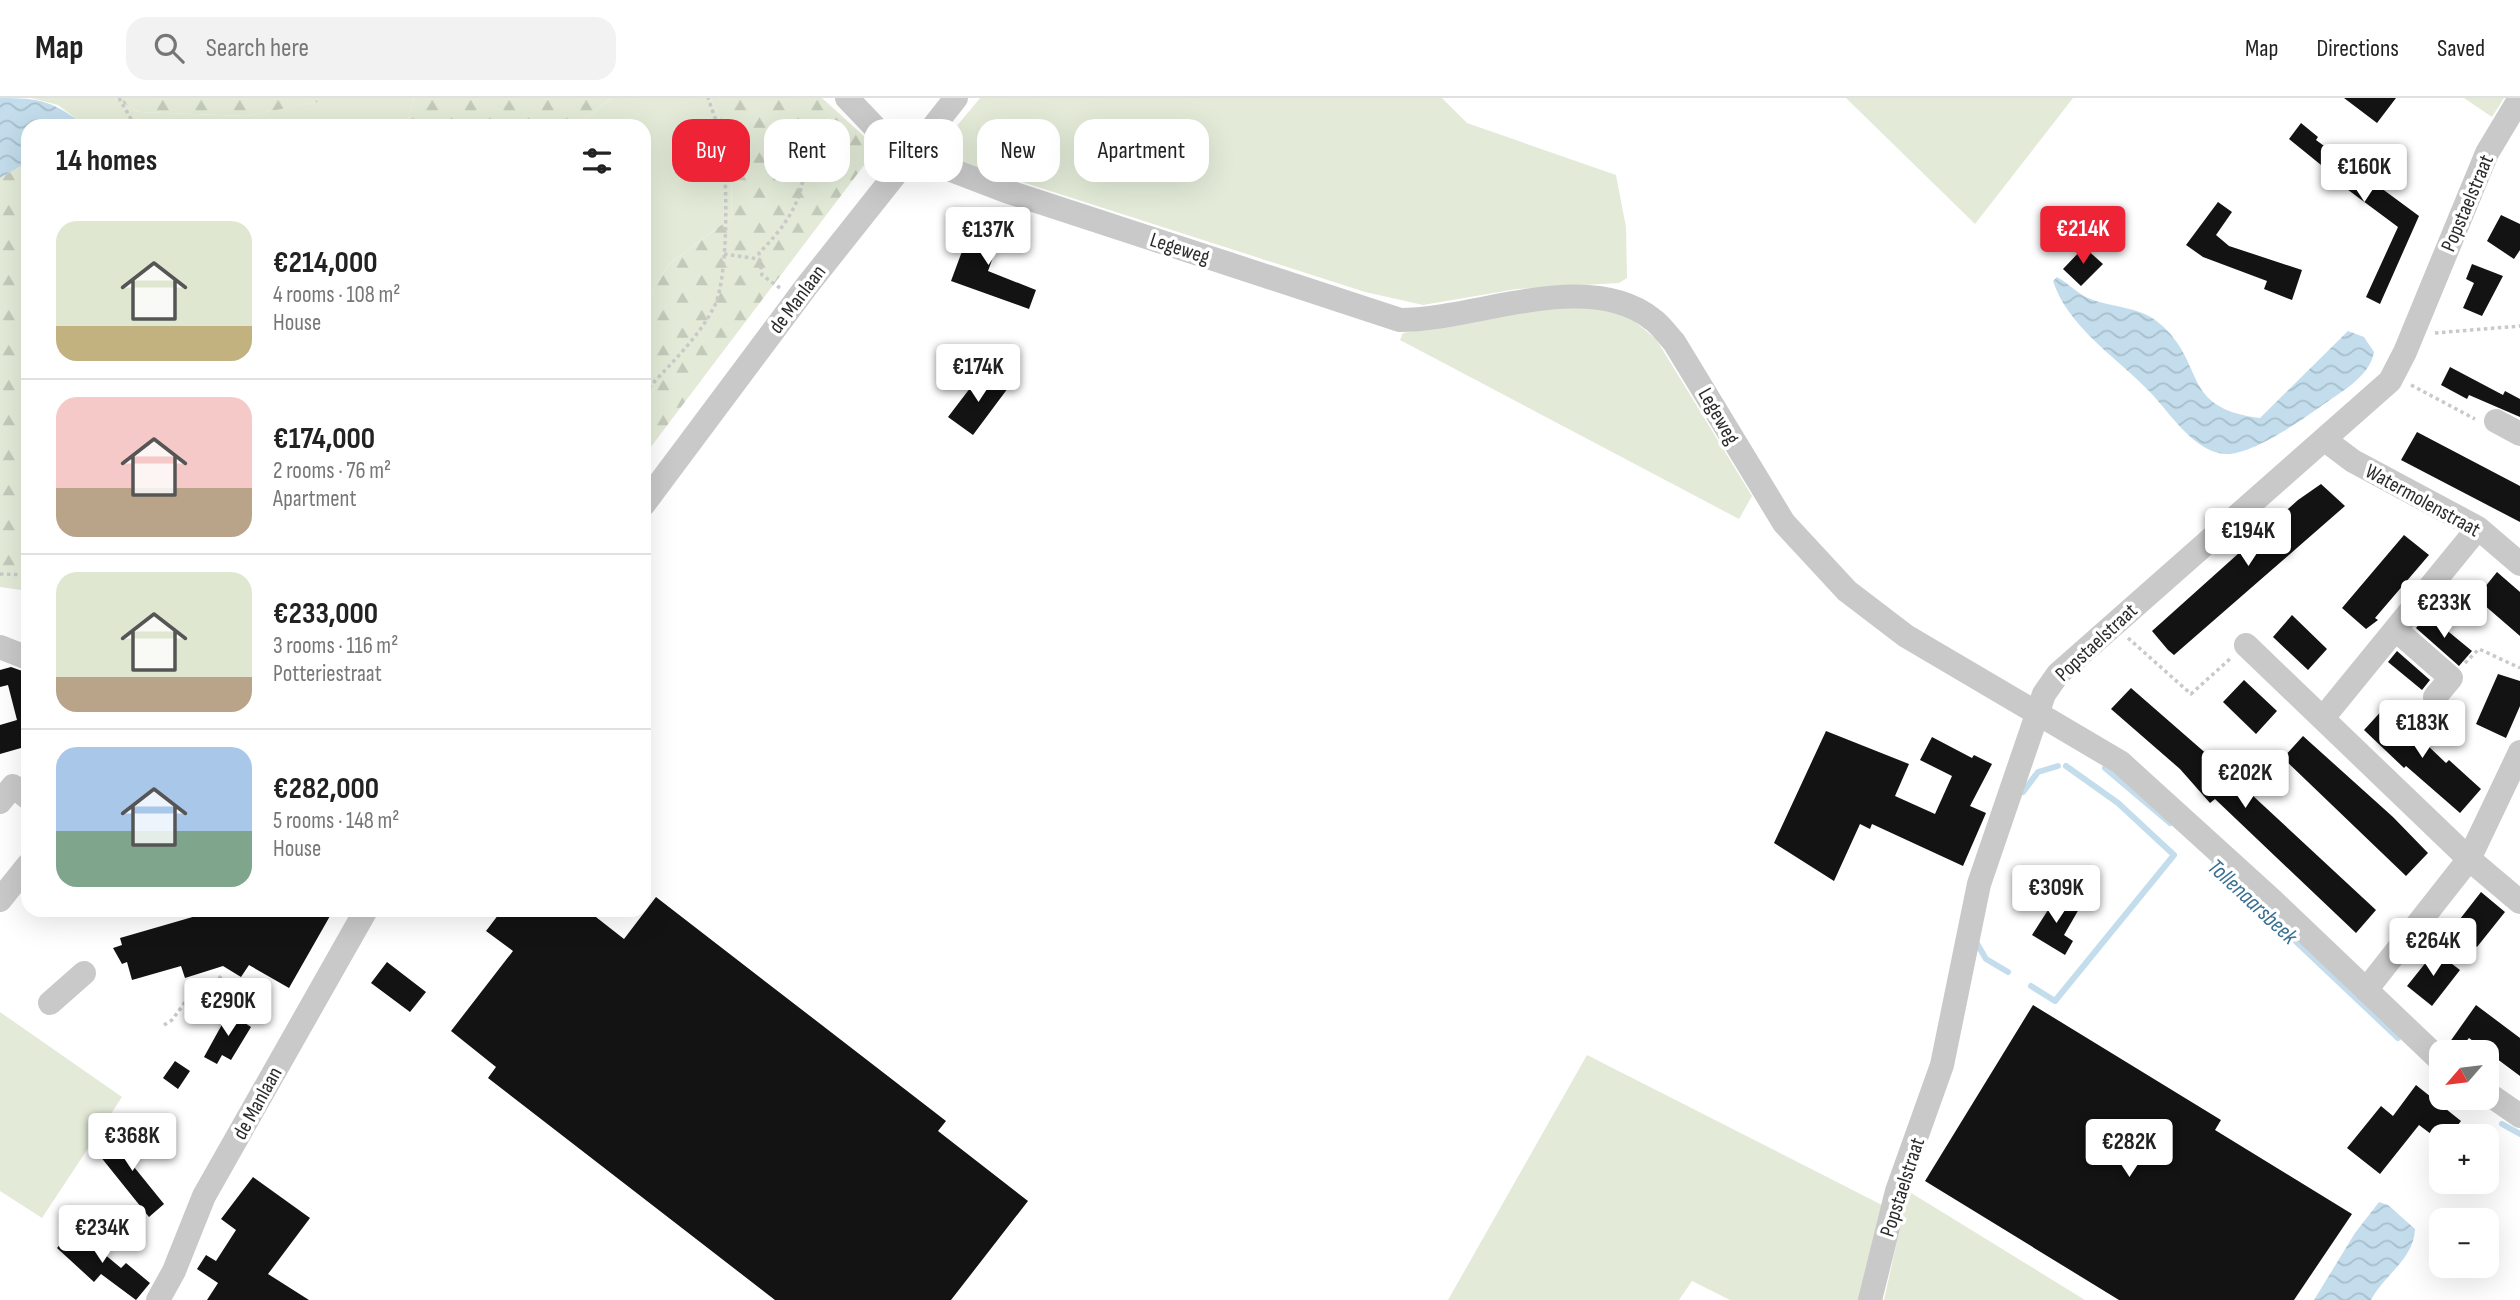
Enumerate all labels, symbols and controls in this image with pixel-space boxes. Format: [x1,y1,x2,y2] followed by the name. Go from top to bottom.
[126,17,616,80] search box
[35,28,84,68] text: Map
[150,29,188,67] icon: search
[206,33,309,64] text: Search here
[2245,34,2278,63] text: Map
[2316,34,2399,63] text: Directions
[2437,34,2485,63] text: Saved
[672,119,750,182] chip: Buy
[764,119,850,182] chip: Rent
[864,119,963,182] chip: Filters
[977,119,1060,182] chip: New
[1074,119,1209,182] chip: Apartment
[578,142,616,180] icon: filters
[56,143,157,179] text: 14 homes
[2315,144,2413,204] pin: €160K
[2436,151,2499,255] street label: Popstaelstraat
[2337,153,2391,181] text: €160K
[2034,206,2132,266] pin: €214K
[939,208,1037,267] pin: €137K
[2056,215,2110,243] text: €214K
[962,216,1014,244] text: €137K
[1147,227,1213,270] street label: Legeweg
[273,245,377,281] text: €214,000
[112,249,196,333] icon: home
[764,260,831,338] street label: de Manlaan
[273,281,400,309] text: 4 rooms · 108 m²
[273,309,321,337] text: House
[929,344,1027,404] pin: €174K
[952,353,1004,381] text: €174K
[1692,384,1745,449] street label: Legeweg
[273,421,375,457] text: €174,000
[112,425,196,509] icon: home
[273,457,391,485] text: 2 rooms · 76 m²
[2361,459,2485,542] street label: Watermolenstraat
[273,485,357,513] text: Apartment
[2199,508,2297,568] pin: €194K
[2221,517,2275,545] text: €194K
[2395,580,2493,640] pin: €233K
[2417,589,2471,617] text: €233K
[273,596,378,632] text: €233,000
[2050,598,2142,687] street label: Popstaelstraat
[112,600,196,684] icon: home
[273,632,398,660] text: 3 rooms · 116 m²
[273,660,382,688] text: Potteriestraat
[2373,700,2471,760] pin: €183K
[2395,709,2449,737] text: €183K
[2196,750,2294,810] pin: €202K
[2218,759,2272,787] text: €202K
[273,771,379,807] text: €282,000
[112,775,196,859] icon: home
[273,807,400,835] text: 5 rooms · 148 m²
[273,835,321,863] text: House
[2202,853,2304,951] water label: Tollenaarsbeek
[2007,866,2105,925] pin: €309K
[2028,874,2084,902] text: €309K
[2384,918,2482,978] pin: €264K
[2405,927,2461,955] text: €264K
[179,978,277,1038] pin: €290K
[200,987,256,1015] text: €290K
[2429,1040,2499,1110] north arrow
[2429,1040,2499,1278] map controls
[227,1063,288,1144] street label: de Manlaan
[83,1114,181,1173] pin: €368K
[2080,1119,2178,1179] pin: €282K
[104,1122,160,1150] text: €368K
[2429,1124,2499,1194] button: +
[2102,1128,2156,1156] text: €282K
[1875,1134,1930,1240] street label: Popstaelstraat
[53,1206,151,1265] pin: €234K
[2429,1208,2499,1278] button: −
[75,1214,129,1242] text: €234K

